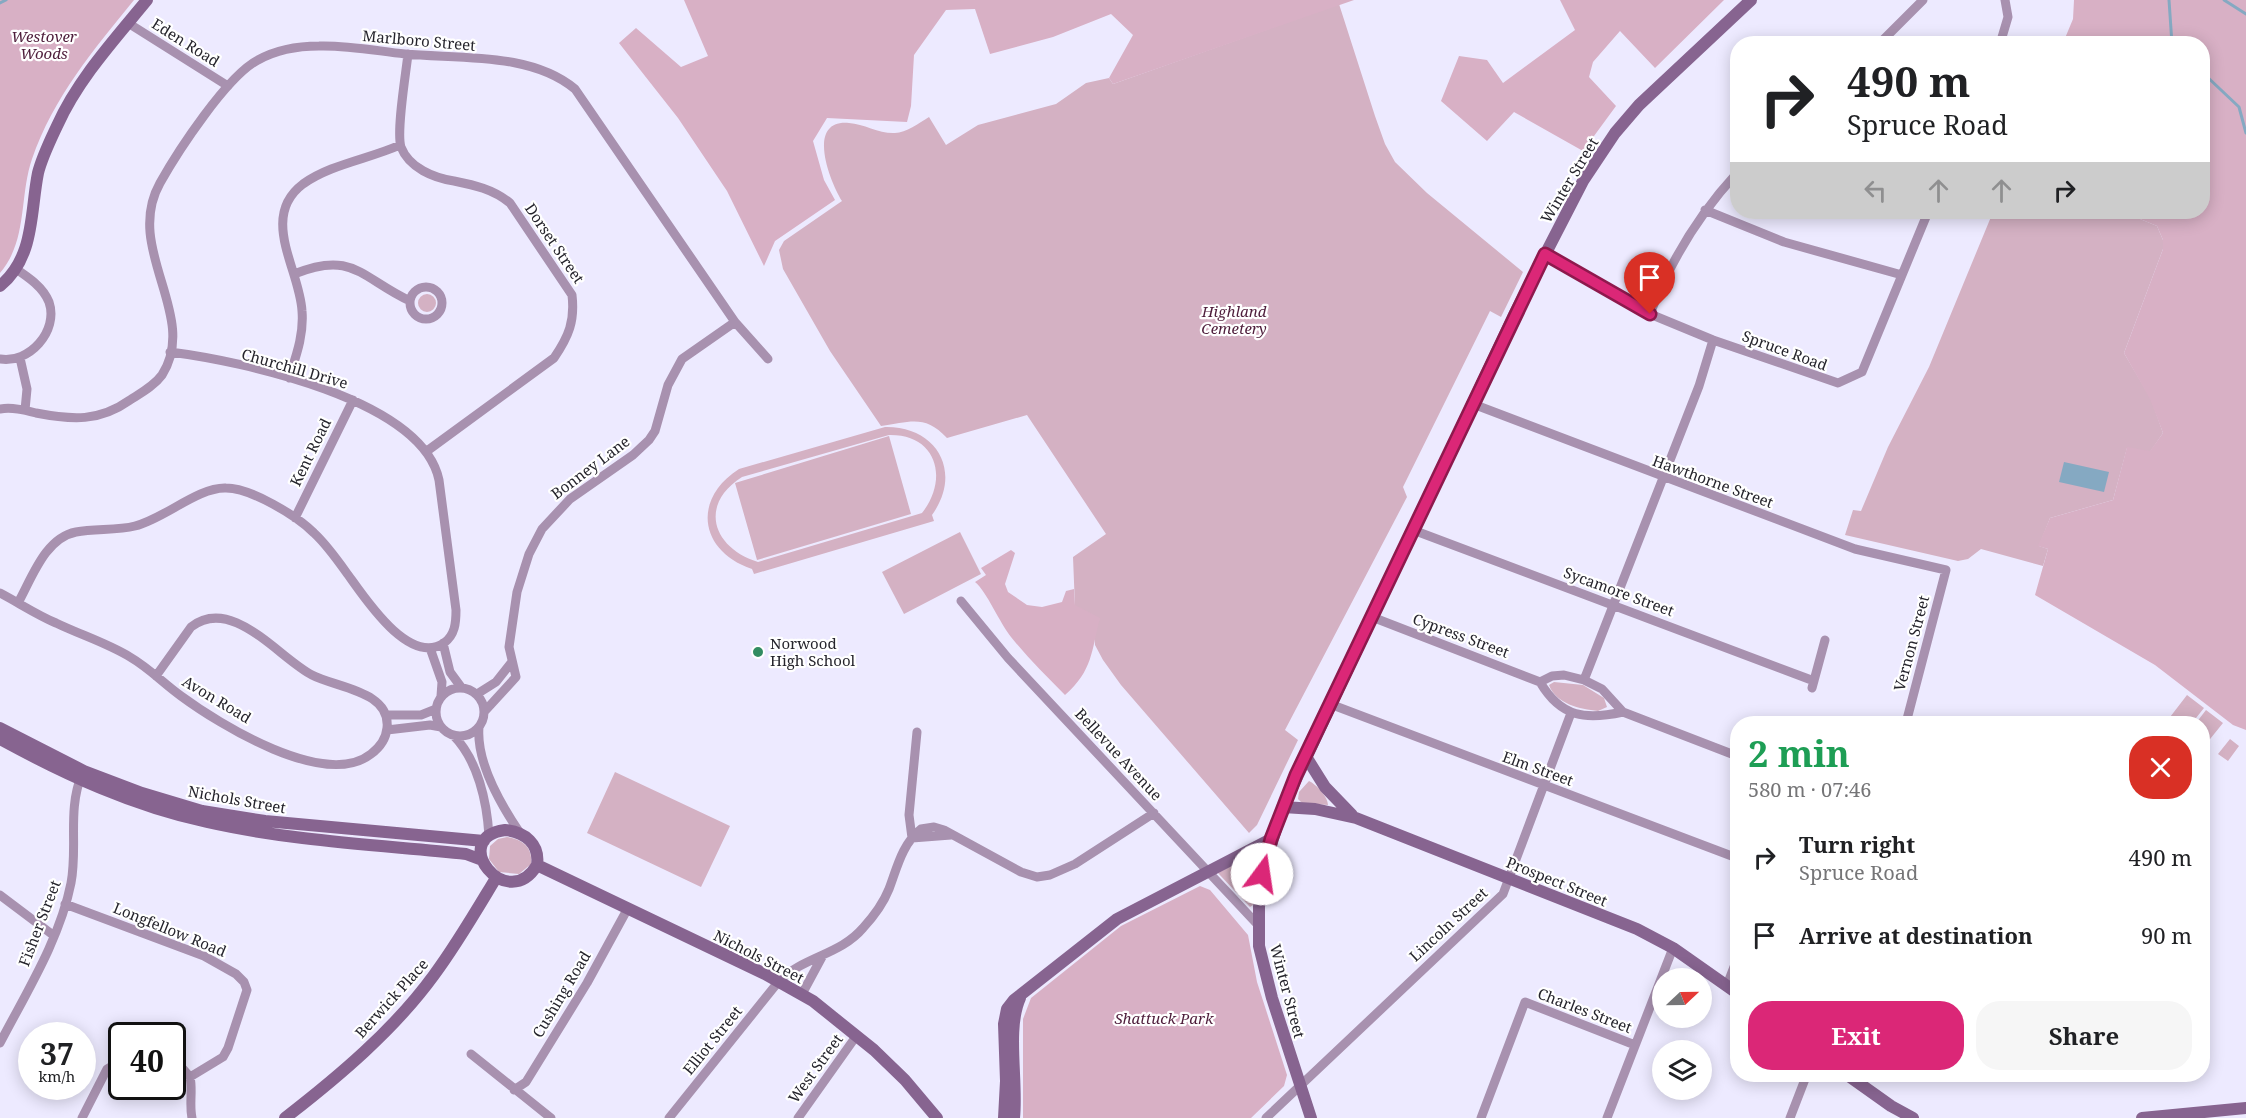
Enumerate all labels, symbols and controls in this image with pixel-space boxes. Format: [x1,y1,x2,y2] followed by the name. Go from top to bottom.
[148,13,224,71] street label: Eden Road
[362,25,476,55] street label: Marlboro Street
[11,26,78,63] park label: Westover Woods
[1847,52,1971,109] text: 490 m
[1748,60,1826,138] icon: right
[1847,106,2008,143] text: Spruce Road
[1536,134,1602,226] street label: Winter Street
[1859,174,1892,207] icon: left
[1922,174,1955,207] icon: ahead
[1985,174,2018,207] icon: ahead
[2048,174,2081,207] icon: right
[521,199,589,287] street label: Dorset Street
[1624,252,1675,314] pin
[1633,261,1666,294] icon: arrive
[1201,301,1267,338] park label: Highland Cemetery
[1740,325,1830,375] street label: Spruce Road
[240,343,350,393] street label: Churchill Drive
[285,415,335,489] street label: Kent Road
[547,431,633,503] street label: Bonney Lane
[1650,450,1776,512] street label: Hawthorne Street
[1561,562,1677,620] street label: Sycamore Street
[1889,593,1933,693] street label: Vernon Street
[1410,608,1512,662] street label: Cypress Street
[770,633,856,670] place label: Norwood High School
[751,645,765,659] marker: Norwood High School
[179,671,255,727] street label: Avon Road
[1071,704,1167,804] street label: Bellevue Avenue
[1748,729,1850,778] text: 2 min
[2129,736,2192,799] button: close
[1500,746,1576,790] street label: Elm Street
[1748,776,1871,803] text: 580 m · 07:46
[187,781,287,817] street label: Nichols Street
[1799,829,1915,859] text: Turn right
[1748,841,1781,874] icon: right
[1230,842,1294,906] position arrow
[2129,842,2192,872] text: 490 m
[1504,852,1610,910] street label: Prospect Street
[1799,859,1918,886] text: Spruce Road
[13,877,65,969] street label: Fisher Street
[1405,883,1491,965] street label: Lincoln Street
[111,897,229,961] street label: Longfellow Road
[1748,919,1781,952] icon: arrive
[1799,920,2033,950] text: Arrive at destination
[2141,920,2192,950] text: 90 m
[710,925,808,987] street label: Nichols Street
[1266,942,1310,1040] street label: Winter Street
[527,947,595,1041] street label: Cushing Road
[350,954,432,1042] street label: Berwick Place
[1652,968,1712,1028] north arrow
[1652,968,1712,1100] map controls
[1535,983,1635,1037] street label: Charles Street
[678,1001,746,1079] street label: Elliot Street
[1748,1001,1964,1070] button: Exit
[1976,1001,2192,1070] button: Share
[1114,1008,1214,1028] park label: Shattuck Park
[108,1022,186,1100] speed limit sign: 40
[783,1030,847,1106] street label: West Street
[40,1033,74,1074] text: 37
[1652,1040,1712,1100] button: layers
[39,1066,75,1086] text: km/h

